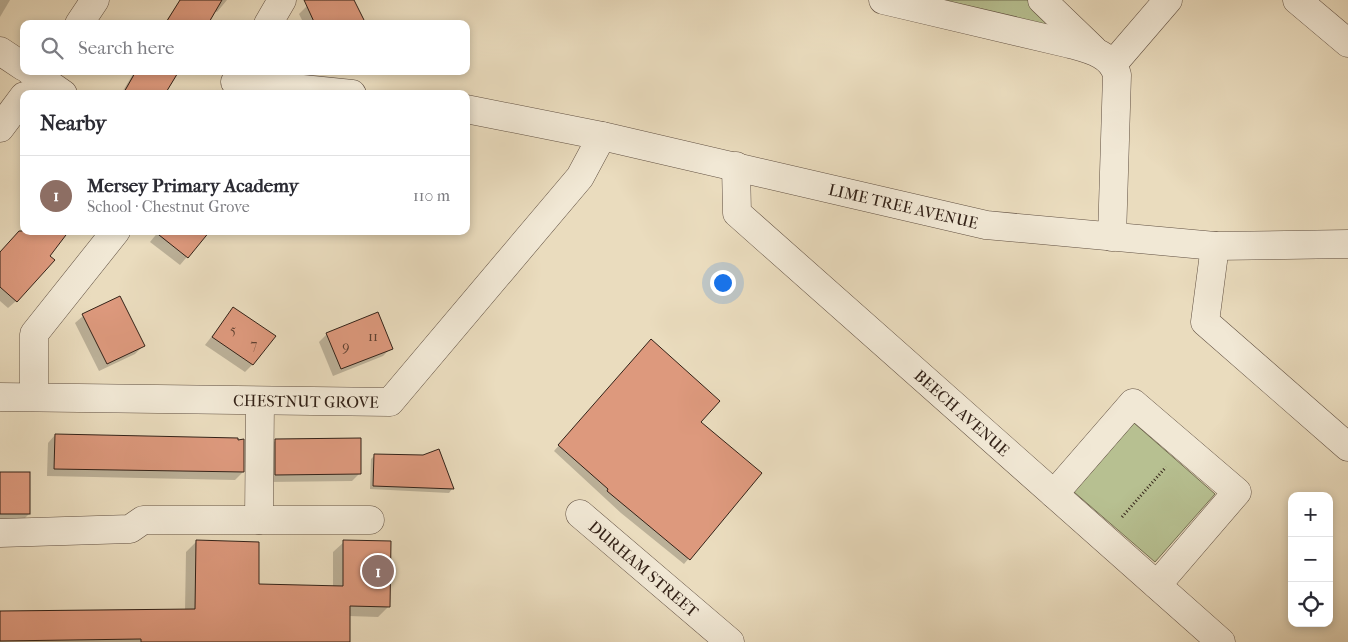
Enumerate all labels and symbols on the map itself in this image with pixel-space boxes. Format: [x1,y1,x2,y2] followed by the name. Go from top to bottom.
[827,180,980,233] street label: LIME TREE AVENUE
[710,270,736,296] your location
[230,321,236,338] house number: 5
[368,328,378,345] house number: 11
[251,336,258,353] house number: 7
[342,338,350,355] house number: 9
[910,366,1014,460] street label: BEECH AVENUE
[233,391,379,412] street label: CHESTNUT GROVE
[585,517,702,621] street label: DURHAM STREET
[362,552,394,590] pin: 1

